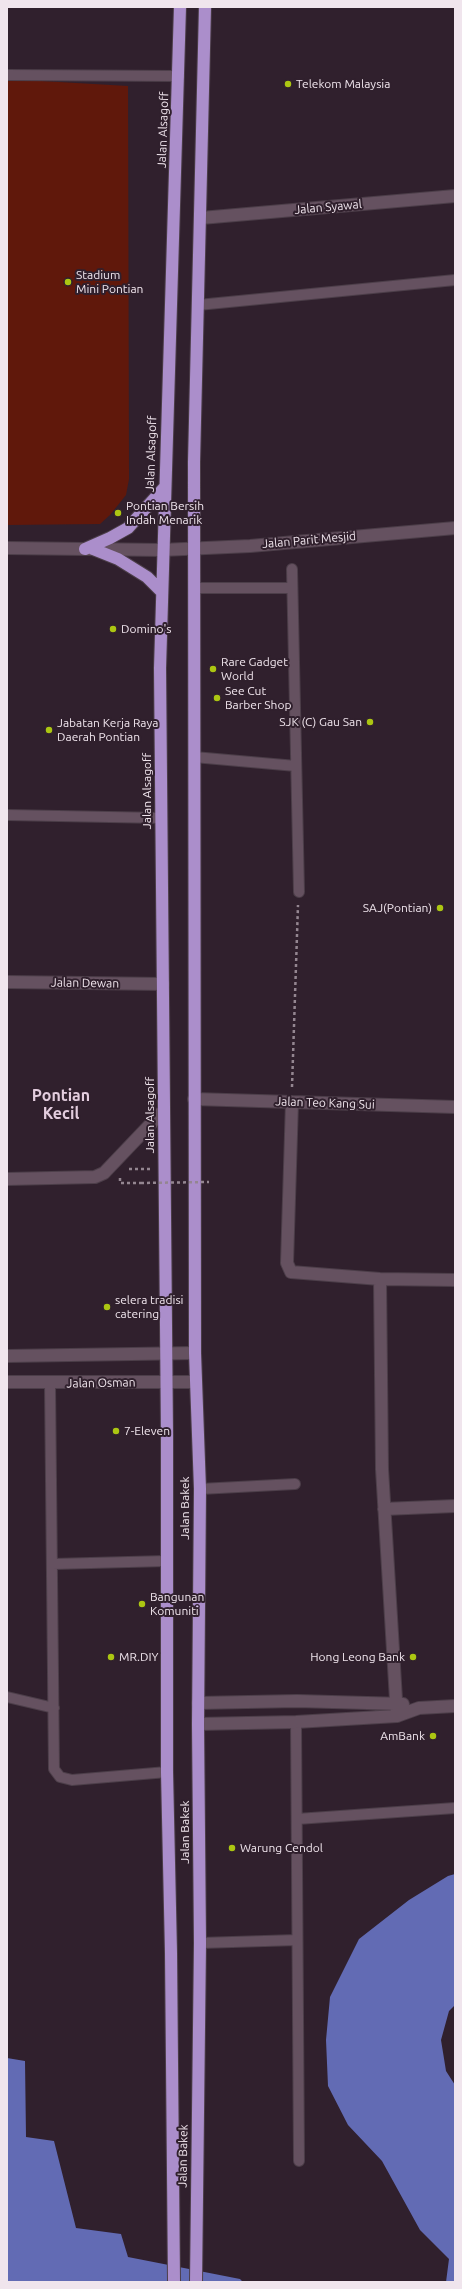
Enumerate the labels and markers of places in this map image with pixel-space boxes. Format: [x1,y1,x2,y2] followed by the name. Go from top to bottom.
[296,77,390,91] place label: Telekom Malaysia
[283,79,293,89] marker: Telekom Malaysia
[76,268,143,296] place label: Stadium Mini Pontian
[63,277,73,287] marker: Stadium Mini Pontian
[126,499,204,527] place label: Pontian Bersih Indah Menarik
[113,508,123,518] marker: Pontian Bersih Indah Menarik
[121,622,171,636] place label: Domino's
[108,624,118,634] marker: Domino's
[221,655,288,683] place label: Rare Gadget World
[208,664,218,674] marker: Rare Gadget World
[225,684,291,712] place label: See Cut Barber Shop
[212,693,222,703] marker: See Cut Barber Shop
[279,715,362,729] place label: SJK (C) Gau San
[57,716,158,744] place label: Jabatan Kerja Raya Daerah Pontian
[365,717,375,727] marker: SJK (C) Gau San
[44,725,54,735] marker: Jabatan Kerja Raya Daerah Pontian
[363,901,432,915] place label: SAJ(Pontian)
[435,903,445,913] marker: SAJ(Pontian)
[115,1293,184,1321] place label: selera tradisi catering
[102,1302,112,1312] marker: selera tradisi catering
[124,1424,170,1438] place label: 7-Eleven
[111,1426,121,1436] marker: 7-Eleven
[150,1590,204,1618] place label: Bangunan Komuniti
[137,1599,147,1609] marker: Bangunan Komuniti
[119,1650,159,1664] place label: MR.DIY
[310,1650,405,1664] place label: Hong Leong Bank
[106,1652,116,1662] marker: MR.DIY
[408,1652,418,1662] marker: Hong Leong Bank
[380,1729,425,1743] place label: AmBank
[428,1731,438,1741] marker: AmBank
[240,1841,323,1855] place label: Warung Cendol
[227,1843,237,1853] marker: Warung Cendol

